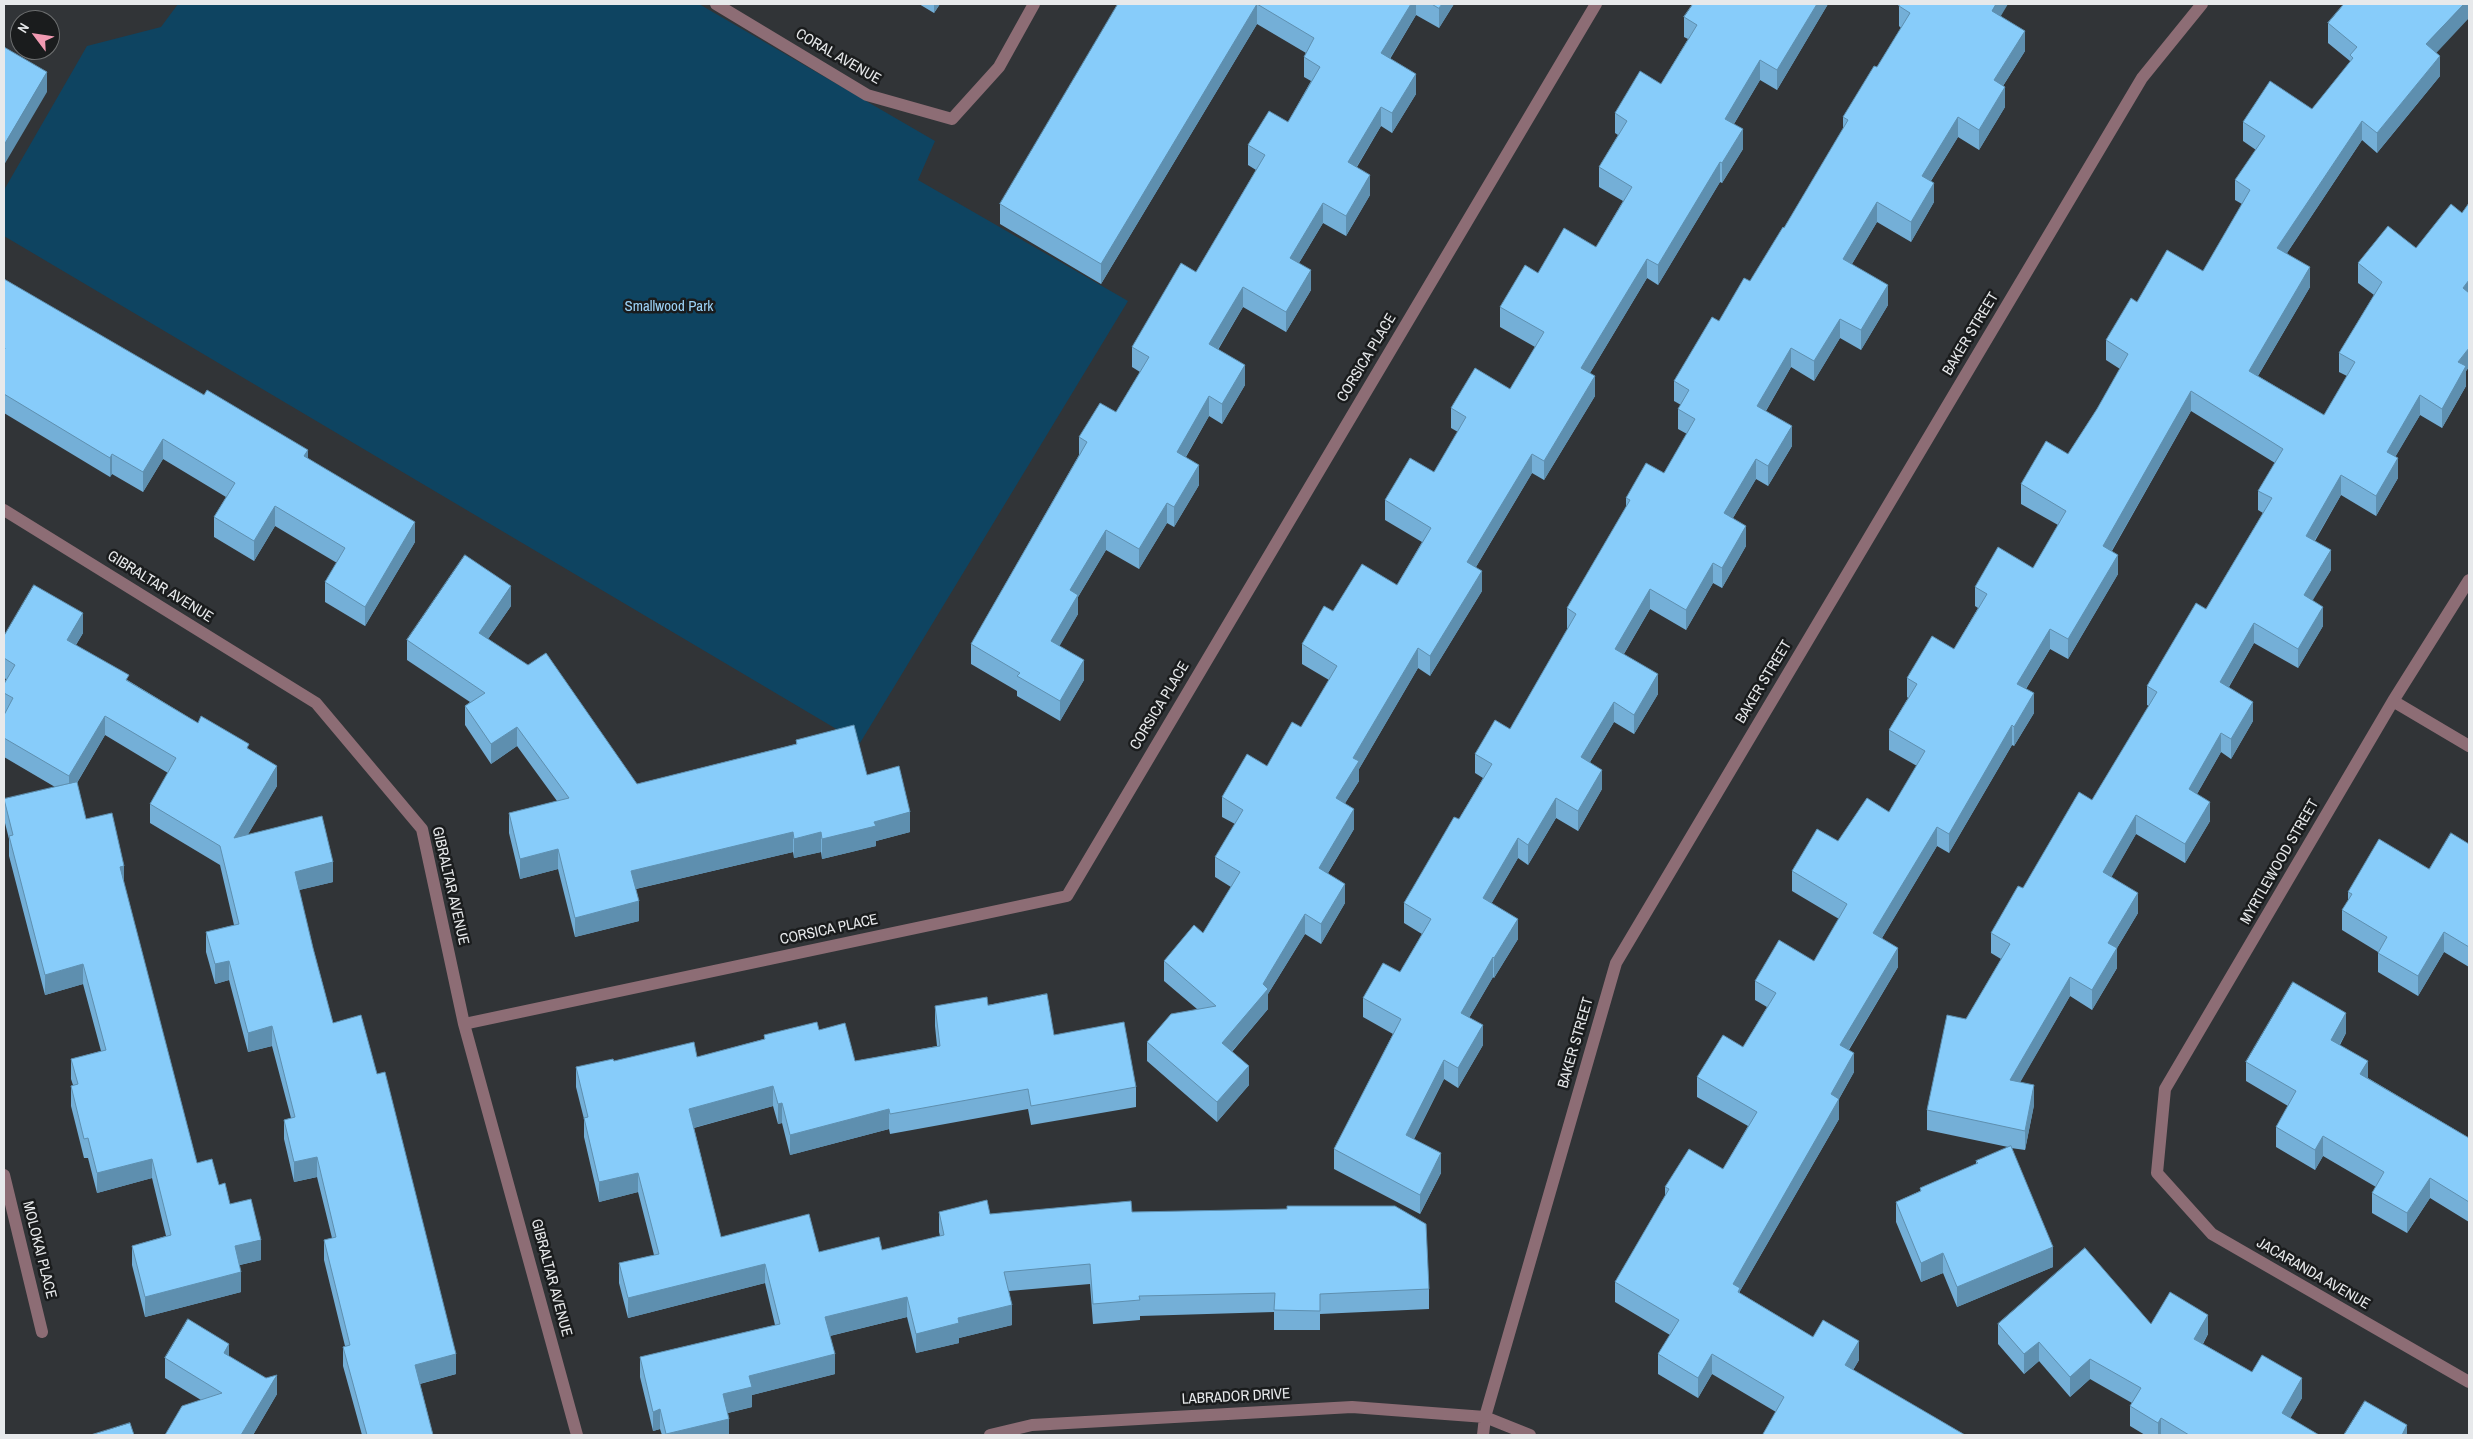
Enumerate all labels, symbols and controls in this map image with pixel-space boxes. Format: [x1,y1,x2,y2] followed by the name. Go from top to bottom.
[10,10,60,60] north arrow
[13,20,33,36] text: N
[792,25,884,89] street label: CORAL AVENUE
[1939,289,2003,379] street label: BAKER STREET
[625,298,713,316] park label: Smallwood Park
[1334,311,1400,405] street label: CORSICA PLACE
[104,547,216,627] street label: GIBRALTAR AVENUE
[1732,637,1796,727] street label: BAKER STREET
[1127,659,1193,753] street label: CORSICA PLACE
[2237,796,2323,928] street label: MYRTLEWOOD STREET
[428,825,472,947] street label: GIBRALTAR AVENUE
[778,911,880,949] street label: CORSICA PLACE
[1554,996,1598,1090] street label: BAKER STREET
[18,1199,60,1301] street label: MOLOKAI PLACE
[527,1217,575,1339] street label: GIBRALTAR AVENUE
[2253,1234,2373,1314] street label: JACARANDA AVENUE
[1181,1385,1291,1409] street label: LABRADOR DRIVE

